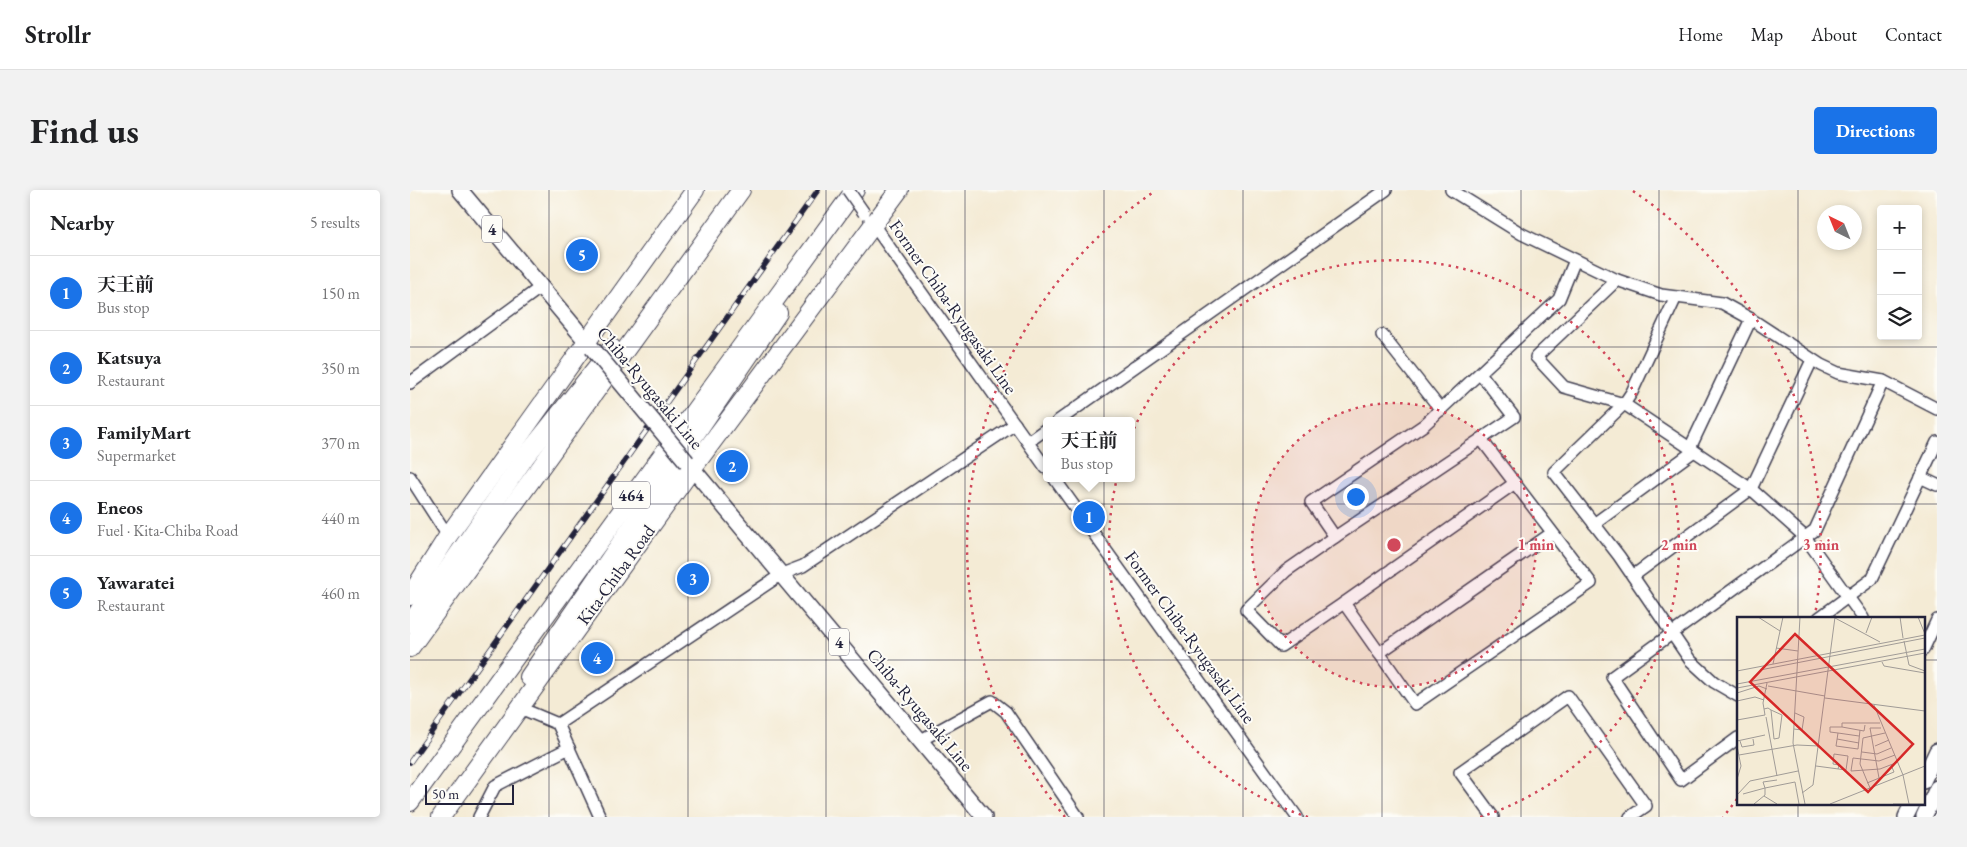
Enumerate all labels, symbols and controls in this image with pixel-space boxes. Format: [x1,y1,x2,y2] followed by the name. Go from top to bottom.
[25,19,91,50] text: Strollr
[1678,23,1723,46] text: Home
[1751,23,1783,46] text: Map
[1811,23,1857,46] text: About
[1885,23,1942,46] text: Contact
[1814,107,1937,154] button: Directions
[30,108,139,153] text: Find us
[1817,205,1862,250] north arrow
[1877,205,1922,340] map controls
[1877,205,1922,250] button: +
[50,209,114,236] text: Nearby
[310,212,360,233] text: 5 results
[884,215,1022,398] street label: Former Chiba-Ryugasaki Line
[482,216,502,242] road number: 4
[566,236,598,274] pin: 5
[1877,250,1922,295] button: −
[97,272,154,297] text: 天王前
[62,283,70,304] text: 1
[321,283,360,304] text: 150 m
[1877,295,1922,340] button: layers
[97,297,150,318] text: Bus stop
[592,321,709,454] street label: Chiba-Ryugasaki Line
[97,345,161,370] text: Katsuya
[62,358,70,379] text: 2
[321,358,360,379] text: 350 m
[97,370,165,391] text: Restaurant
[1043,417,1135,482] popup
[97,420,191,445] text: FamilyMart
[1060,428,1118,453] text: 天王前
[62,433,70,454] text: 3
[321,433,360,454] text: 370 m
[97,445,176,466] text: Supermarket
[716,447,748,485] pin: 2
[1060,453,1113,474] text: Bus stop
[612,482,650,508] road number: 464
[1343,484,1369,510] your location
[97,495,143,520] text: Eneos
[1073,498,1105,536] pin: 1
[62,508,70,529] text: 4
[321,508,360,529] text: 440 m
[572,519,660,629] street label: Kita-Chiba Road
[97,520,238,541] text: Fuel · Kita-Chiba Road
[1518,535,1555,554] text: 1 min
[1661,535,1698,554] text: 2 min
[1803,535,1840,554] text: 3 min
[1385,536,1403,554] centre of rings
[1120,546,1261,728] street label: Former Chiba-Ryugasaki Line
[677,560,709,598] pin: 3
[97,570,175,595] text: Yawaratei
[62,583,70,604] text: 5
[321,583,360,604] text: 460 m
[97,595,165,616] text: Restaurant
[1737,617,1924,804] inset map
[829,628,849,656] road number: 4
[581,639,613,677] pin: 4
[862,643,979,776] street label: Chiba-Ryugasaki Line
[425,782,514,805] scale bar
[432,785,459,803] text: 50 m

